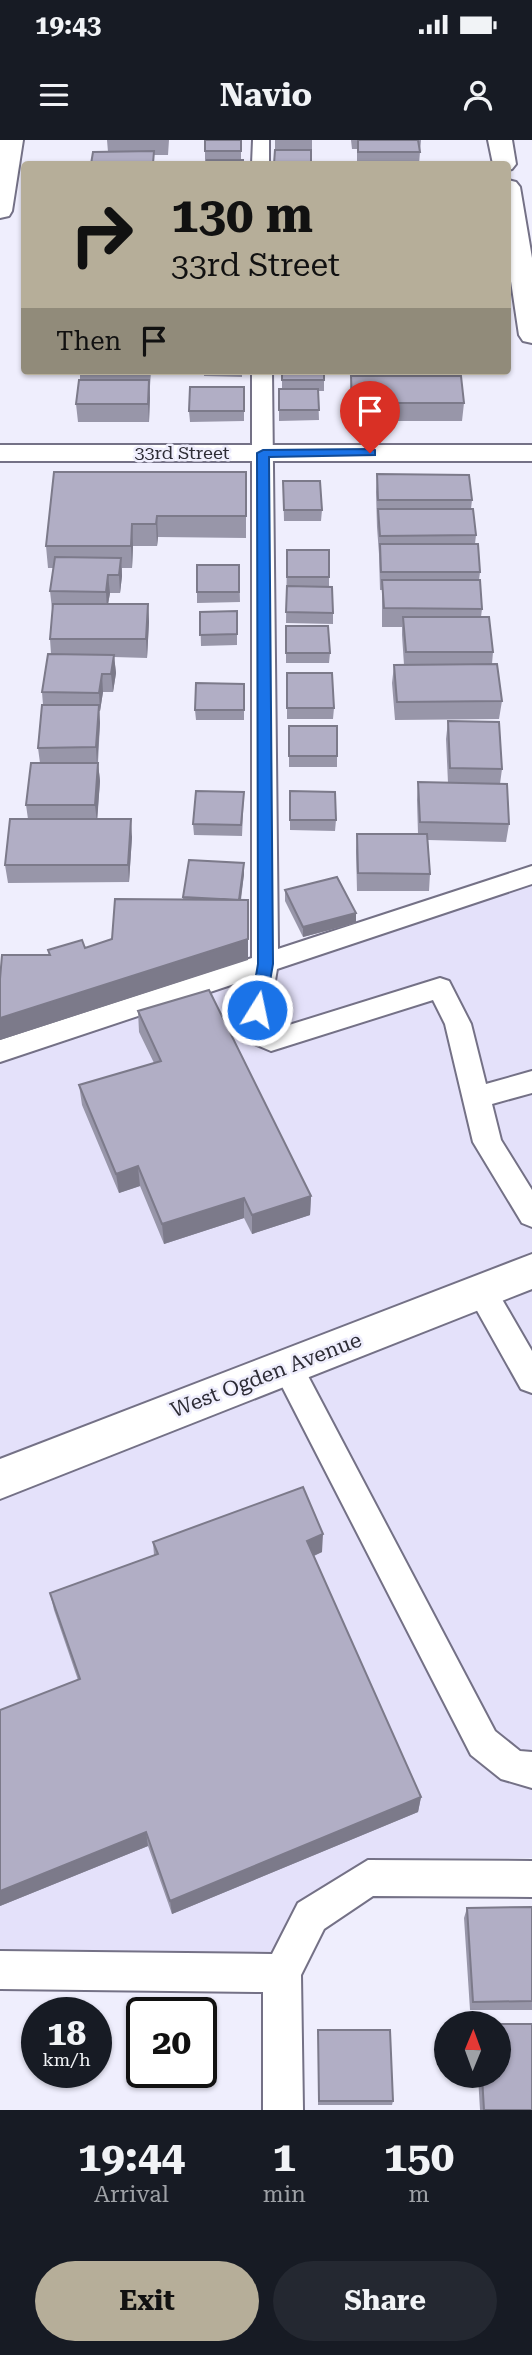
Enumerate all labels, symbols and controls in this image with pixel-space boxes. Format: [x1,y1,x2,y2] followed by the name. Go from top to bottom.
[35,10,101,40] text: 19:43
[35,76,73,114] icon: menu
[220,76,312,114] text: Navio
[459,76,497,114] icon: person
[171,187,313,244] text: 130 m
[56,189,147,280] icon: right
[171,246,340,284] text: 33rd Street
[135,322,173,360] icon: arrive
[56,326,121,356] text: Then
[340,381,400,453] pin
[351,392,389,430] icon: arrive
[134,442,230,463] street label: 33rd Street
[220,973,294,1047] position arrow
[167,1328,365,1422] street label: West Ogden Avenue
[126,1997,217,2088] speed limit sign: 20
[434,2011,511,2088] north arrow
[434,2011,511,2088] map controls
[47,2013,86,2054] text: 18
[42,2049,91,2070] text: km/h
[78,2132,185,2181] text: 19:44
[273,2132,296,2181] text: 1
[384,2132,454,2181] text: 150
[94,2181,169,2208] text: Arrival
[263,2181,306,2208] text: min
[408,2181,429,2208] text: m
[35,2261,259,2341] button: Exit
[273,2261,497,2341] button: Share

